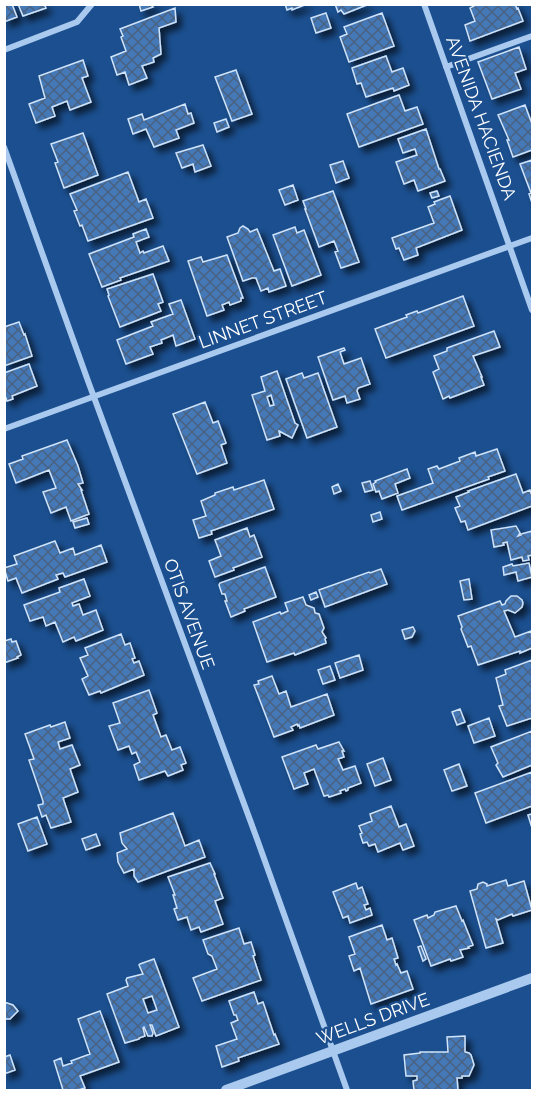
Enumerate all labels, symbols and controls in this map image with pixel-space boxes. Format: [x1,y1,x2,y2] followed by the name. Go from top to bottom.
[442,33,521,202] street label: AVENIDA HACIENDA
[196,287,330,353] street label: LINNET STREET
[160,556,219,672] street label: OTIS AVENUE
[314,988,432,1049] street label: WELLS DRIVE

